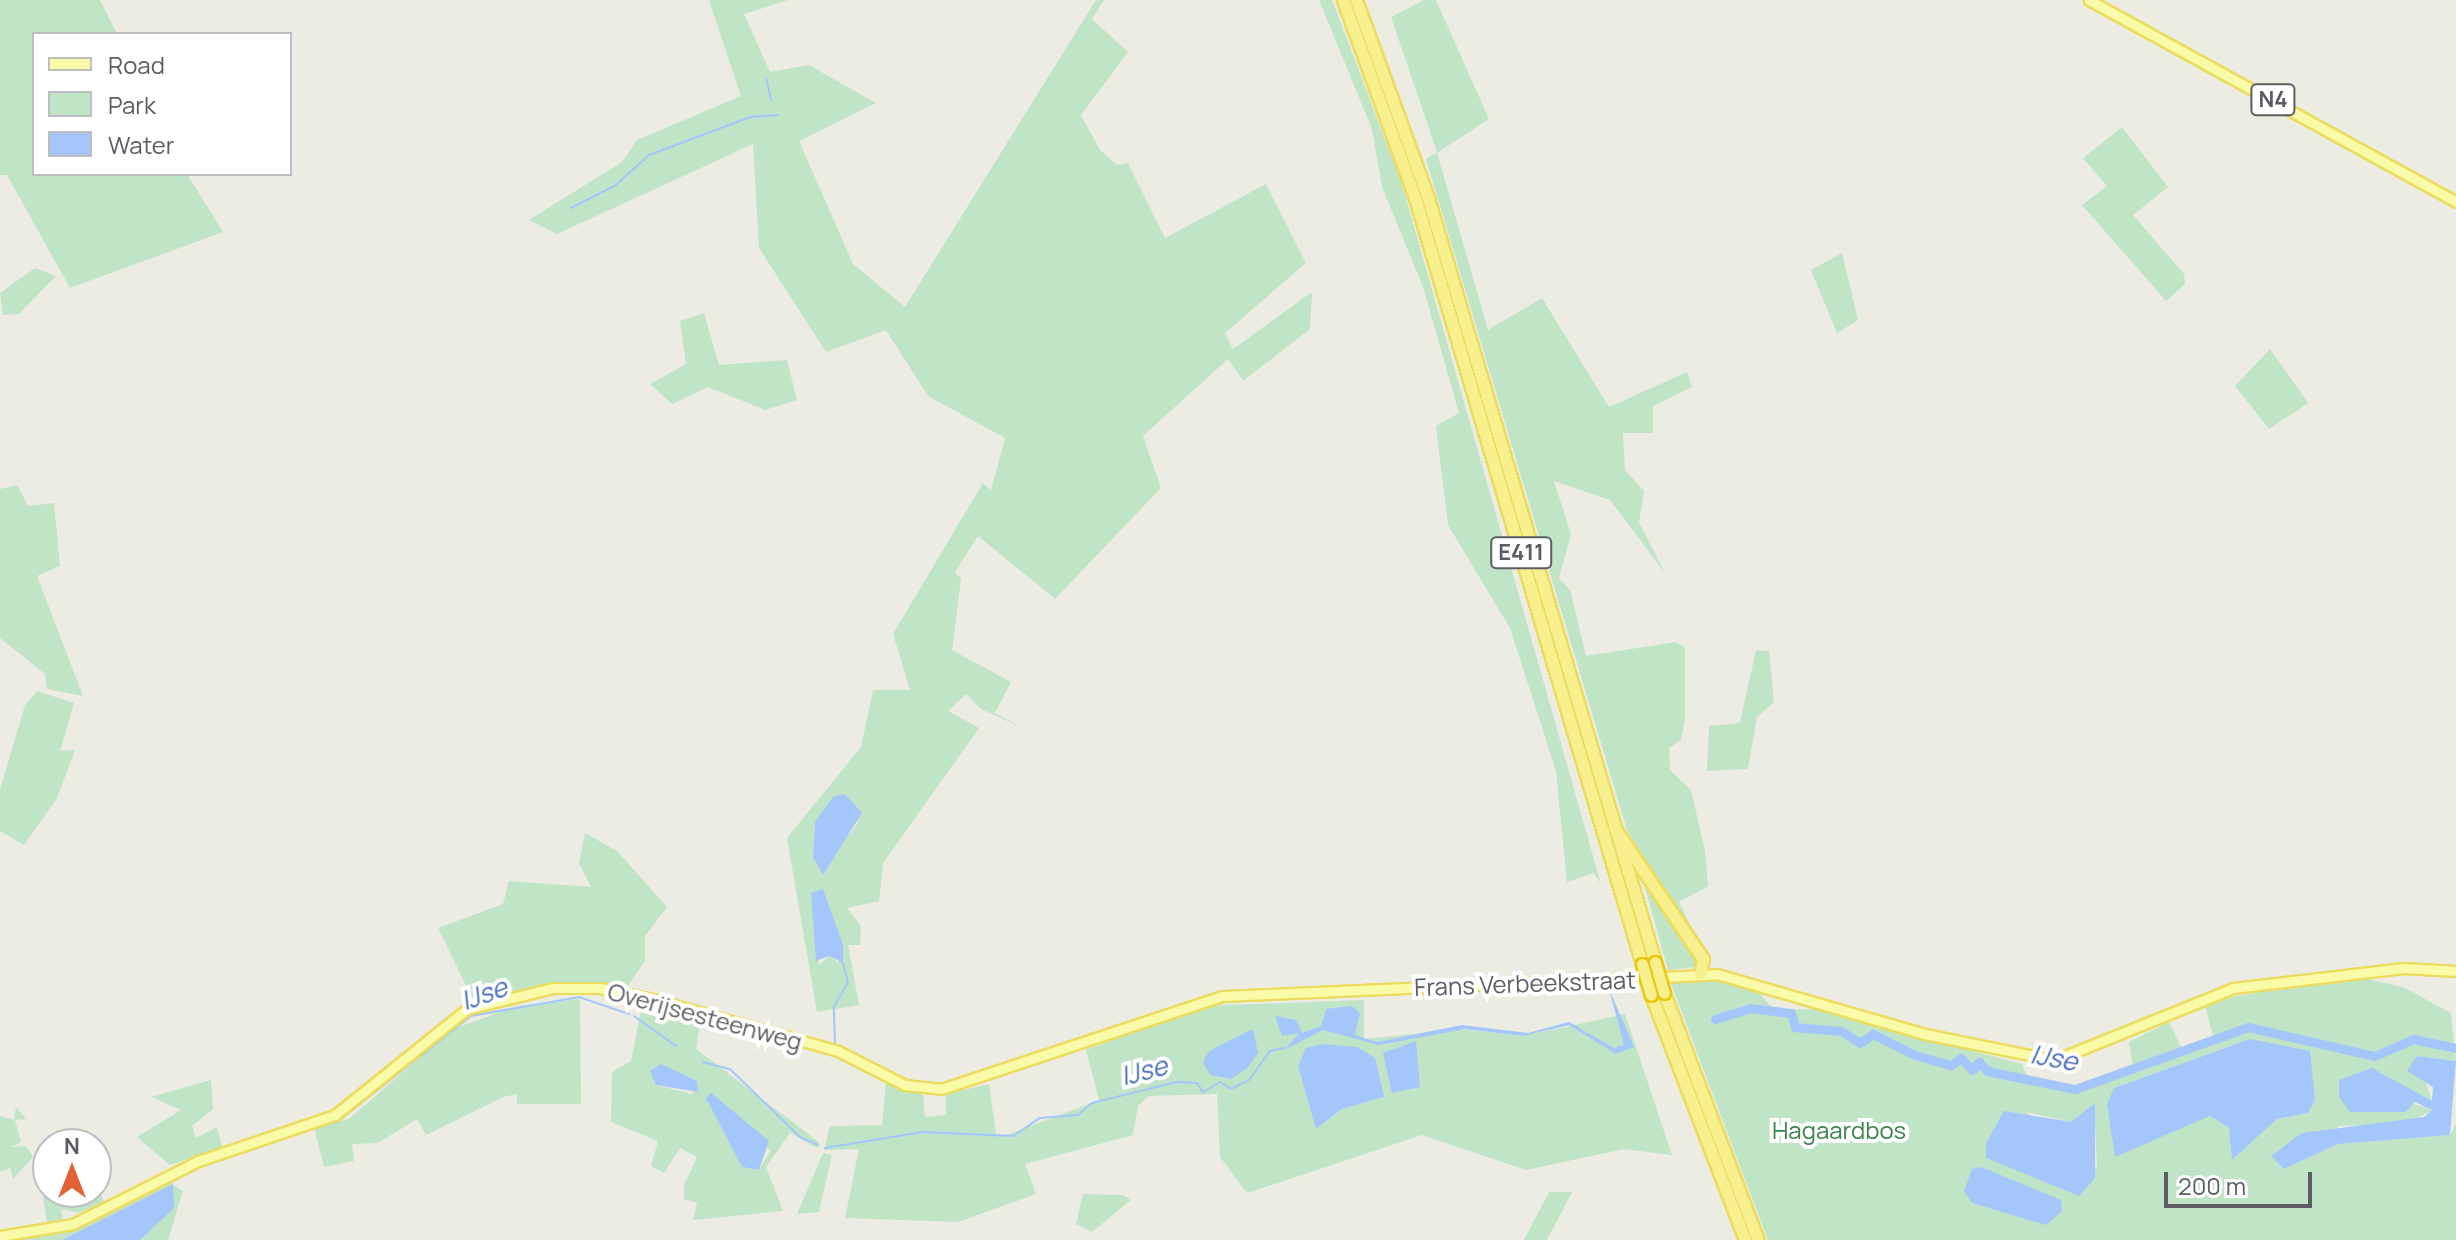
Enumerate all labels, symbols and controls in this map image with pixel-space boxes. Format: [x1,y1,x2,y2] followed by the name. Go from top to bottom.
[32,32,292,176] legend
[108,48,165,81] text: Road
[2249,82,2297,118] road number: N4
[108,88,156,121] text: Park
[108,128,175,161] text: Water
[1489,535,1553,571] road number: E411
[1414,965,1636,1001] street label: Frans Verbeekstraat
[457,971,511,1017] water label: IJse
[605,976,805,1056] street label: Overijsesteenweg
[2028,1039,2080,1077] water label: IJse
[1117,1050,1171,1092] water label: IJse
[1772,1116,1906,1144] park label: Hagaardbos
[32,1128,112,1208] north arrow
[64,1131,80,1161] text: N
[2168,1156,2316,1206] scale bar
[2178,1169,2246,1202] text: 200 m

